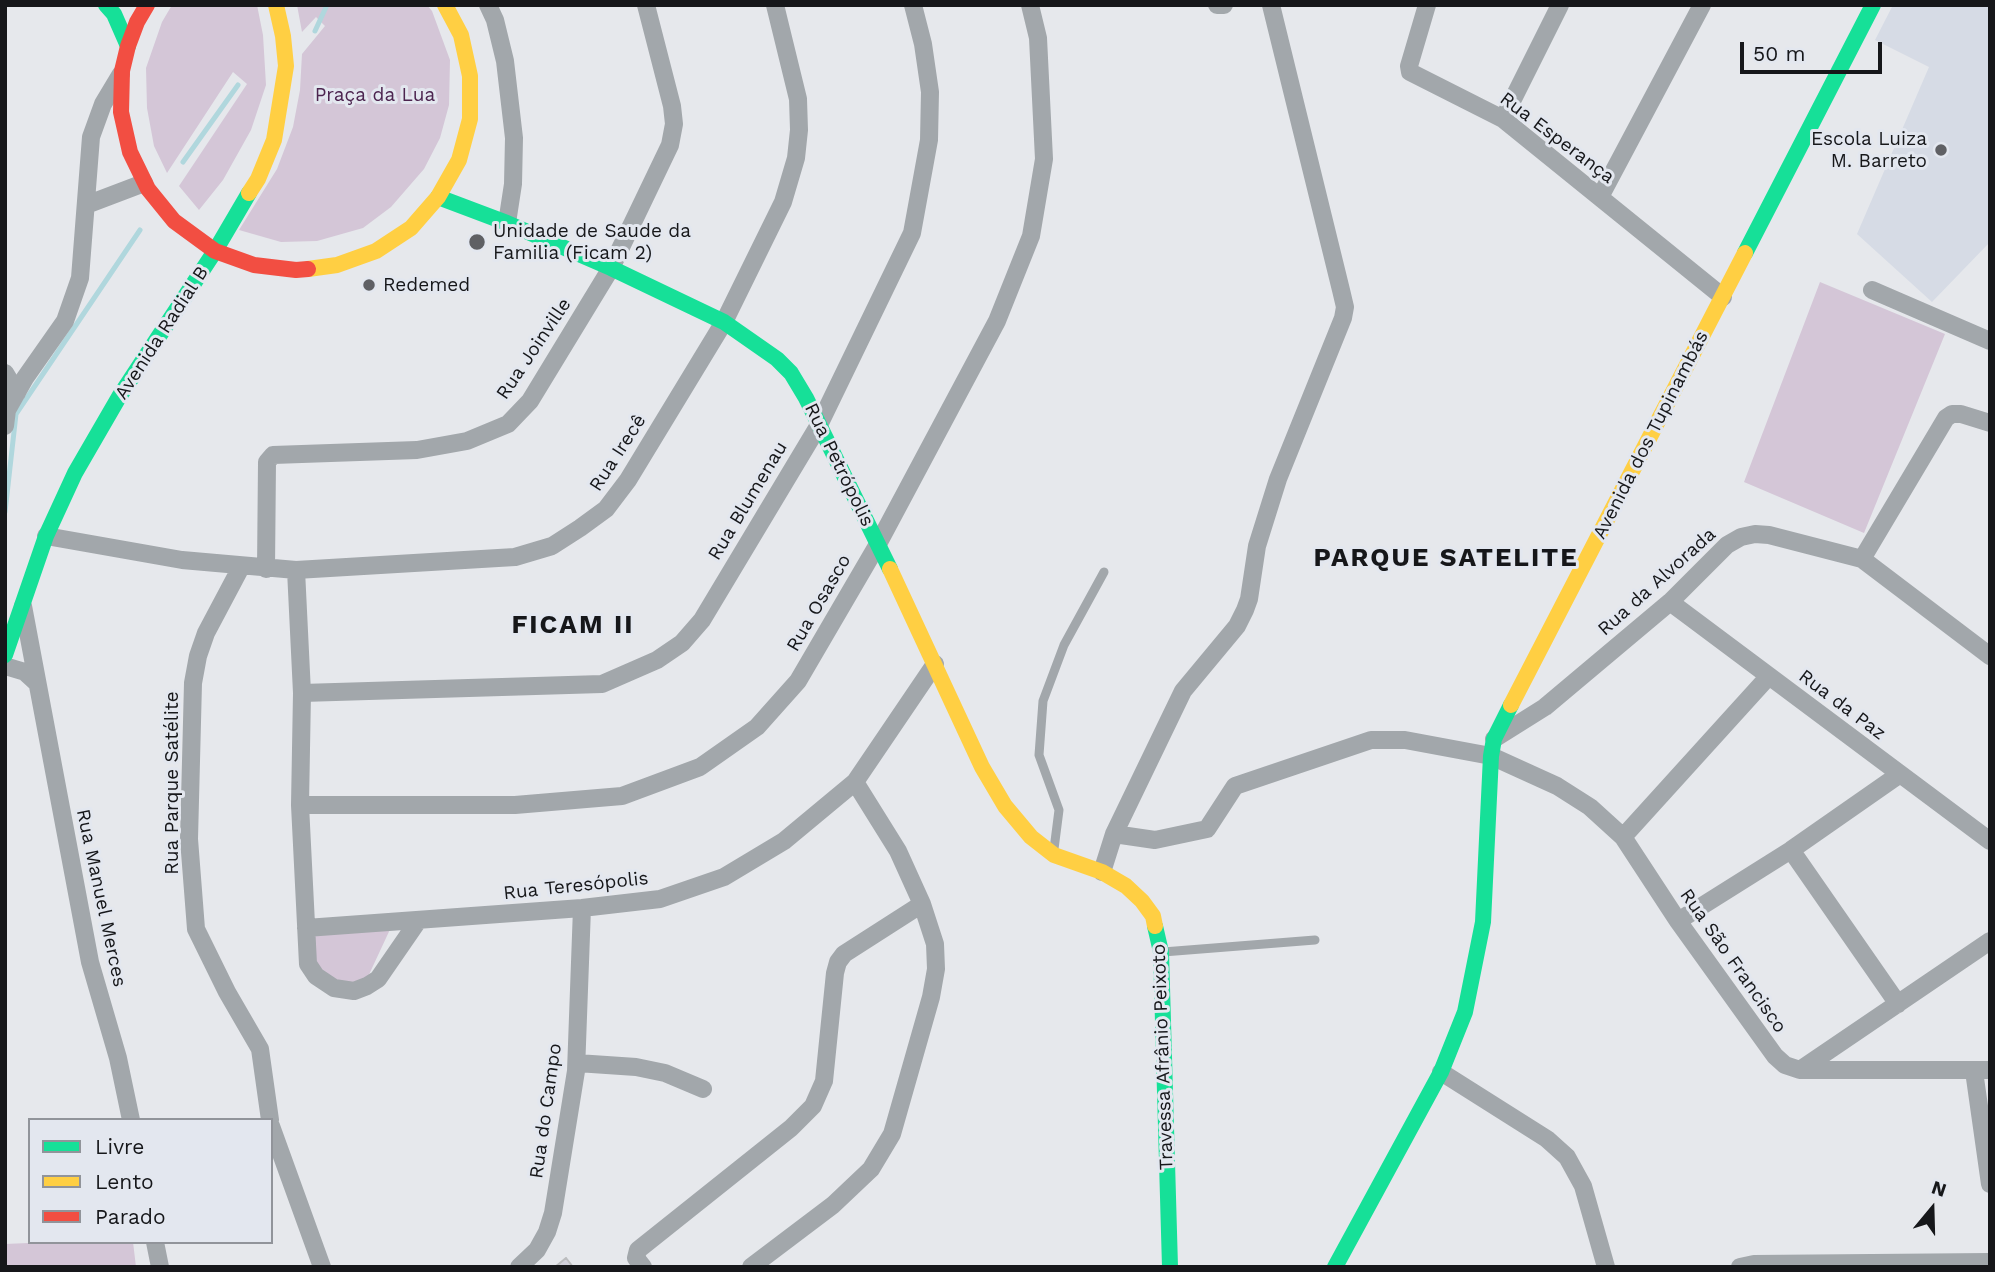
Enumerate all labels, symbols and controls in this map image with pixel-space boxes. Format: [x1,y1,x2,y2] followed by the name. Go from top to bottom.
[1743,28,1885,72] scale bar
[1753,41,1805,66] text: 50 m
[315,84,435,106] park label: Praça da Lua
[1495,87,1619,189] street label: Rua Esperança
[1811,128,1927,172] place label: Escola Luiza M. Barreto
[1933,142,1949,158] marker: Escola Luiza M. Barreto
[493,220,691,264] place label: Unidade de Saude da Familia (Ficam 2)
[467,232,487,252] marker: Unidade de Saude da Familia (Ficam 2)
[110,262,214,404] street label: Avenida Radial B
[383,274,470,296] place label: Redemed
[361,277,377,293] marker: Redemed
[492,294,576,404] street label: Rua Joinville
[1588,327,1714,543] street label: Avenida dos Tupinambás
[799,400,879,530] street label: Rua Petrópolis
[585,410,651,496] street label: Rua Irecê
[704,437,792,565] street label: Rua Blumenau
[1593,523,1721,641] street label: Rua da Alvorada
[1315,542,1577,574] district label: PARQUE SATELITE
[782,550,856,656] street label: Rua Osasco
[512,609,634,641] district label: FICAM II
[1794,665,1890,745] street label: Rua da Paz
[161,691,183,875] street label: Rua Parque Satélite
[71,807,131,989] street label: Rua Manuel Merces
[502,867,650,905] street label: Rua Teresópolis
[1675,885,1791,1037] street label: Rua São Francisco
[1148,943,1178,1171] street label: Travessa Afrânio Peixoto
[525,1042,567,1180] street label: Rua do Campo
[28,1118,273,1244] legend
[95,1134,144,1159] text: Livre
[95,1169,154,1194] text: Lento
[1897,1174,1967,1244] north arrow
[1929,1176,1949,1202] text: N
[95,1204,166,1229] text: Parado

